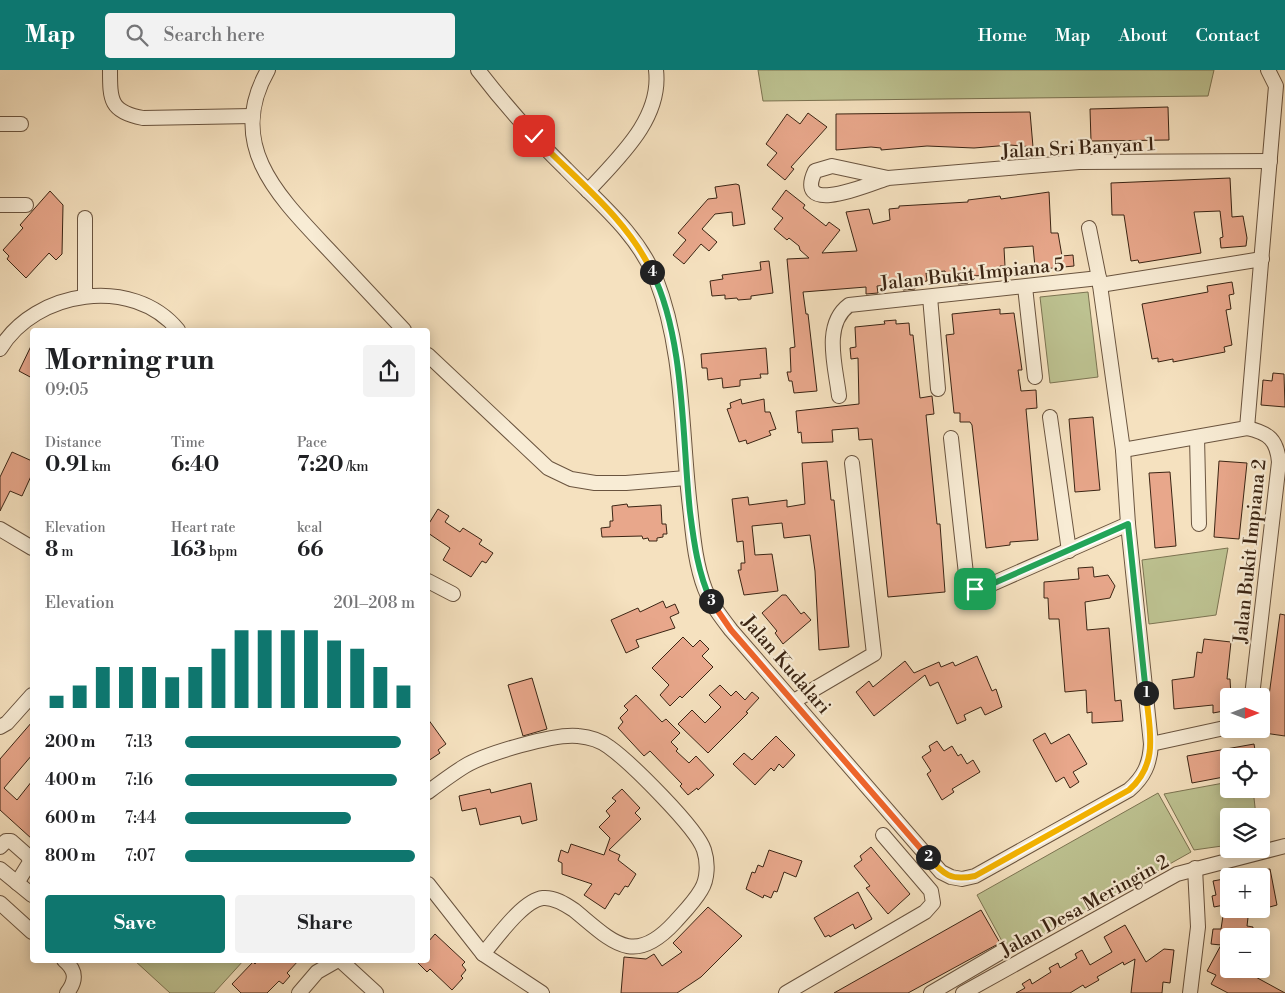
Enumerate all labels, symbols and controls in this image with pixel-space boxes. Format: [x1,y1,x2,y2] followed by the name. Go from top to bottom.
[105,13,455,58] search box
[25,20,75,50] text: Map
[123,21,151,49] icon: search
[163,23,265,47] text: Search here
[978,24,1027,47] text: Home
[1055,24,1091,47] text: Map
[1119,24,1168,47] text: About
[1196,24,1260,47] text: Contact
[513,115,555,157] pin
[520,122,548,150] icon: check
[999,132,1156,164] street label: Jalan Sri Banyan 1
[878,252,1065,296] street label: Jalan Bukit Impiana 5
[640,260,664,284] pin: 4
[648,263,657,281] text: 4
[45,343,214,378] text: Morning run
[363,345,415,397] button: share
[45,380,88,400] text: 09:05
[45,434,102,452] text: Distance
[171,434,205,452] text: Time
[297,434,327,452] text: Pace
[45,452,89,478] text: 0.91
[171,452,219,478] text: 6:40
[297,452,343,478] text: 7:20
[89,458,111,476] text: km
[343,458,369,476] text: /km
[1228,458,1272,645] street label: Jalan Bukit Impiana 2
[45,519,106,537] text: Elevation
[171,519,236,537] text: Heart rate
[297,519,322,537] text: kcal
[45,537,58,563] text: 8
[171,537,206,563] text: 163
[297,537,323,563] text: 66
[58,543,74,561] text: m
[206,543,237,561] text: bpm
[954,568,996,610] pin
[961,575,989,603] icon: arrive
[698,588,724,614] pin: 3
[707,592,716,610] text: 3
[45,593,114,613] text: Elevation
[333,593,415,613] text: 201–208 m
[736,609,836,719] street label: Jalan Kudalari
[1134,680,1158,706] pin: 1
[1143,684,1150,702] text: 1
[1220,688,1270,738] north arrow
[1220,688,1270,978] map controls
[45,732,95,752] text: 200 m
[125,732,153,752] text: 7:13
[1220,748,1270,798] button: locate
[45,770,96,790] text: 400 m
[125,770,153,790] text: 7:16
[45,808,95,828] text: 600 m
[125,808,156,828] text: 7:44
[1220,808,1270,858] button: layers
[916,844,940,870] pin: 2
[45,846,96,866] text: 800 m
[125,846,155,866] text: 7:07
[924,848,933,866] text: 2
[995,850,1173,963] street label: Jalan Desa Meringin 2
[1220,868,1270,918] button: +
[45,895,225,953] button: Save
[235,895,415,953] button: Share
[1220,928,1270,978] button: −

